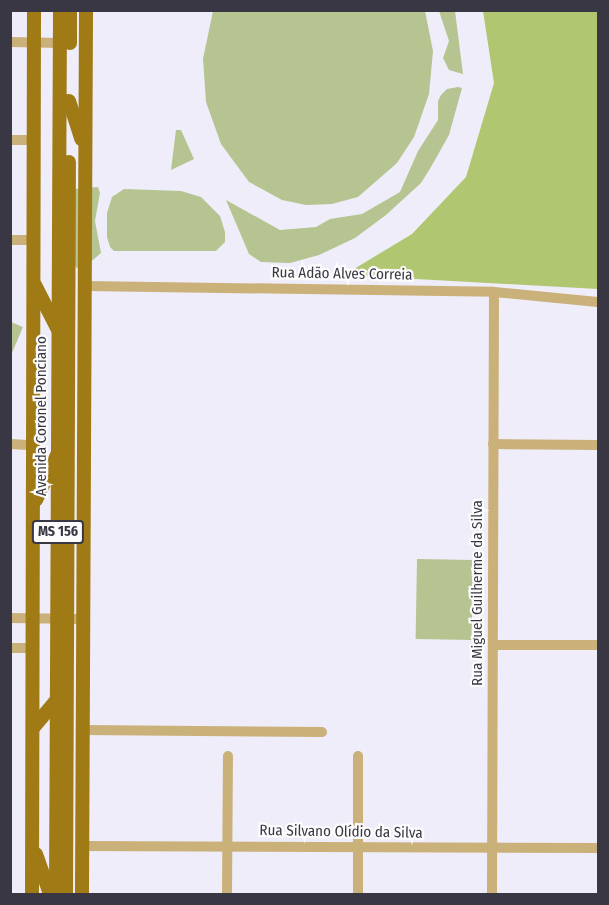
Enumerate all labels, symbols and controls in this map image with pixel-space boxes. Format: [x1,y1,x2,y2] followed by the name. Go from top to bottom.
[271,264,413,284] street label: Rua Adão Alves Correia
[33,336,51,496] street label: Avenida Coronel Ponciano
[469,500,487,686] street label: Rua Miguel Guilherme da Silva
[31,521,85,543] road number: MS 156
[259,822,423,842] street label: Rua Silvano Olídio da Silva

